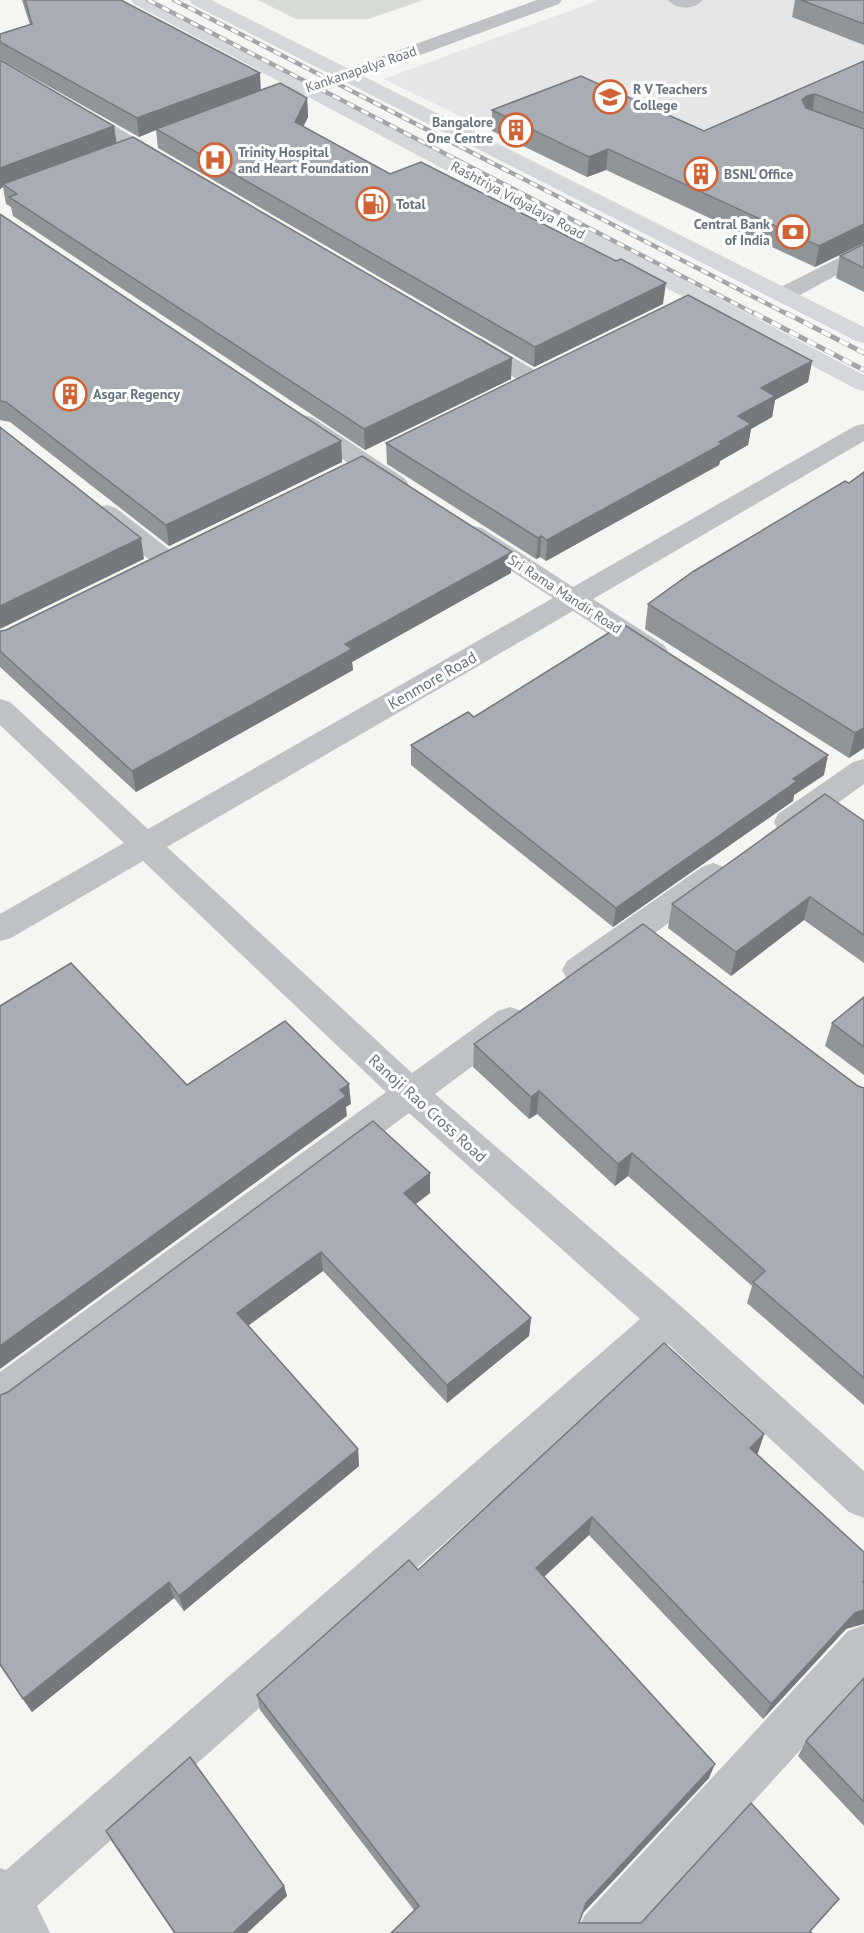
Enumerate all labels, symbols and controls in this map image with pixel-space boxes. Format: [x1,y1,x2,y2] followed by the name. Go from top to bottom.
[303,42,419,96] street label: Kankanapalya Road
[592,79,628,115] school or university icon: R V Teachers College
[633,80,708,114] place label: R V Teachers College
[498,112,534,148] building icon: Bangalore One Centre
[427,113,493,147] place label: Bangalore One Centre
[197,142,233,178] hospital icon: Trinity Hospital and Heart Foundation
[238,143,369,177] place label: Trinity Hospital and Heart Foundation
[683,156,719,192] building icon: BSNL Office
[448,157,588,243] street label: Rashtriya Vidyalaya Road
[724,165,793,183] place label: BSNL Office
[355,186,391,222] fuel station icon: Total
[396,195,427,213] place label: Total
[775,214,811,250] bank icon: Central Bank of India
[694,215,770,249] place label: Central Bank of India
[52,376,88,412] building icon: Asgar Regency
[93,385,180,403] place label: Asgar Regency
[505,551,625,637] street label: Sri Rama Mandir Road
[384,647,480,713] street label: Kenmore Road
[365,1050,491,1166] street label: Ranoji Rao Cross Road

